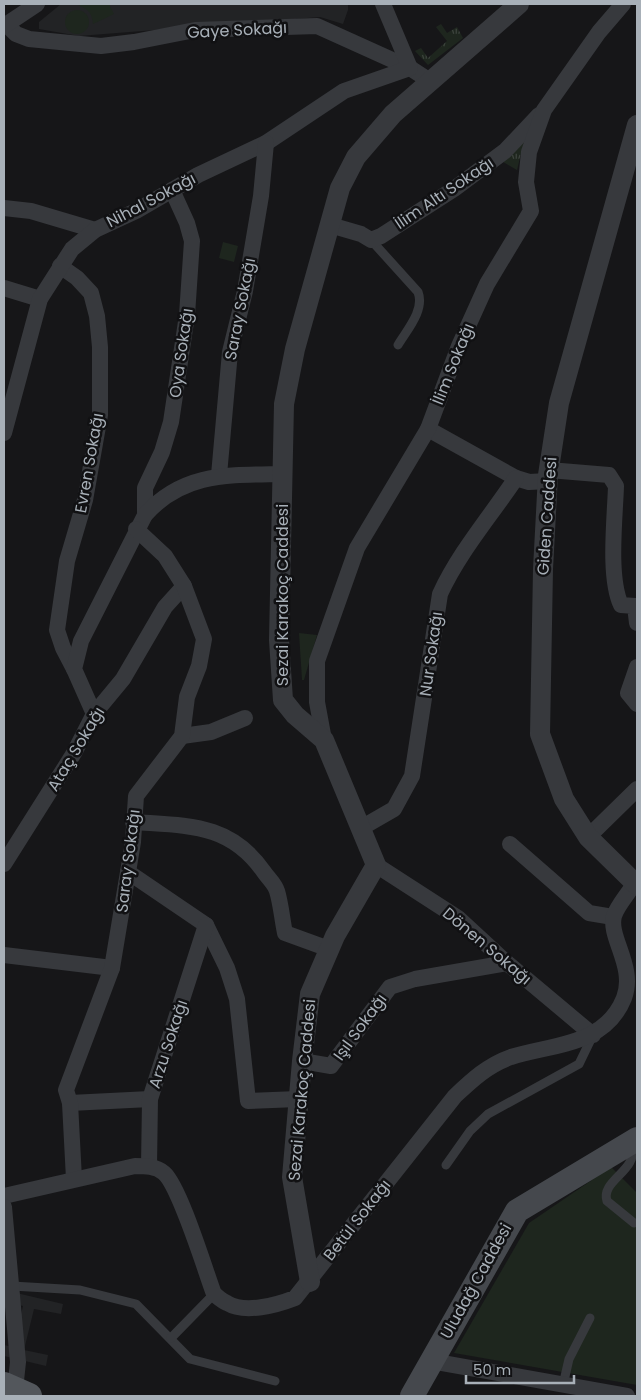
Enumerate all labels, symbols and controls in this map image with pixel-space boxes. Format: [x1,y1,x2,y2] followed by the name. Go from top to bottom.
[187,16,287,44] street label: Gaye Sokağı
[390,151,498,235] street label: İlim Altı Sokağı
[102,167,200,233] street label: Nihal Sokağı
[219,256,261,362] street label: Saray Sokağı
[163,307,199,399] street label: Oya Sokağı
[426,320,480,408] street label: İlim Sokağı
[69,411,109,515] street label: Evren Sokağı
[531,456,563,576] street label: Giden Caddesi
[271,504,294,686] street label: Sezai Karakoç Caddesi
[414,610,448,698] street label: Nur Sokağı
[42,702,110,796] street label: Ataç Sokağı
[110,808,146,914] street label: Saray Sokağı
[438,902,536,990] street label: Dönen Sokağı
[328,989,392,1065] street label: Işıl Sokağı
[143,997,193,1091] street label: Arzu Sokağı
[283,998,321,1182] street label: Sezai Karakoç Caddesi
[318,1175,396,1265] street label: Betül Sokağı
[435,1219,517,1343] street label: Uludağ Caddesi
[466,1352,574,1384] scale bar
[473,1359,511,1380] text: 50 m

